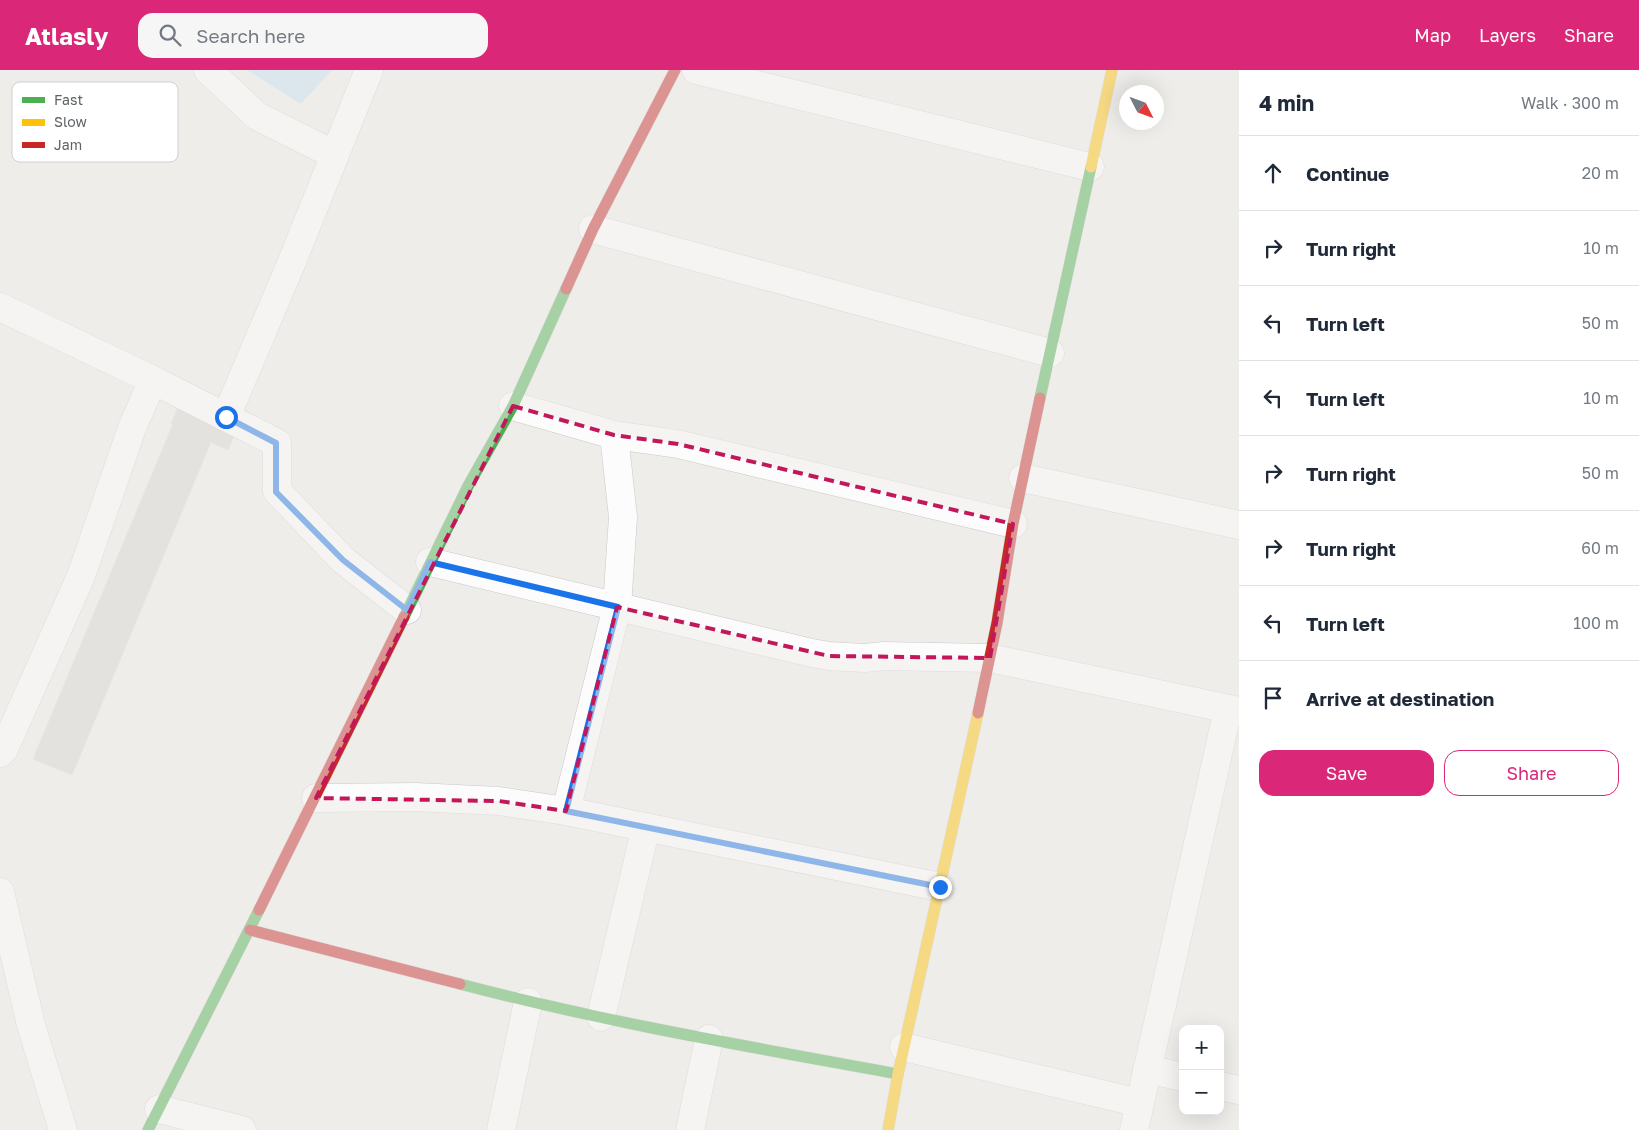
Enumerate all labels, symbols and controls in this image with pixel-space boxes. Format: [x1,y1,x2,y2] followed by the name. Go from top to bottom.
[138,13,488,58] search box
[25,21,108,50] text: Atlasly
[156,21,184,49] icon: search
[196,24,305,47] text: Search here
[1414,24,1451,46] text: Map
[1479,24,1536,46] text: Layers
[1564,24,1614,46] text: Share
[12,82,178,162] legend
[1119,85,1164,130] north arrow
[1259,90,1314,116] text: 4 min
[54,91,83,108] text: Fast
[1521,93,1619,113] text: Walk · 300 m
[54,113,87,130] text: Slow
[54,136,82,153] text: Jam
[1259,159,1287,187] icon: ahead
[1306,162,1389,185] text: Continue
[1582,163,1619,183] text: 20 m
[1259,234,1287,262] icon: right
[1306,237,1396,260] text: Turn right
[1583,238,1619,258] text: 10 m
[1259,309,1287,337] icon: left
[1306,312,1385,335] text: Turn left
[1582,313,1619,333] text: 50 m
[1259,384,1287,412] icon: left
[1306,387,1385,410] text: Turn left
[1583,388,1619,408] text: 10 m
[215,406,238,429] route start
[1259,459,1287,487] icon: right
[1306,462,1396,485] text: Turn right
[1582,463,1619,483] text: 50 m
[1259,534,1287,562] icon: right
[1306,537,1396,560] text: Turn right
[1581,538,1619,558] text: 60 m
[1259,609,1287,637] icon: left
[1306,612,1385,635] text: Turn left
[1573,613,1619,633] text: 100 m
[1259,684,1287,712] icon: arrive
[1306,687,1494,710] text: Arrive at destination
[1259,750,1434,796] button: Save
[1444,750,1619,796] button: Share
[929,876,952,899] route end
[1179,1025,1224,1115] map controls
[1179,1025,1224,1070] button: +
[1179,1070,1224,1115] button: −

